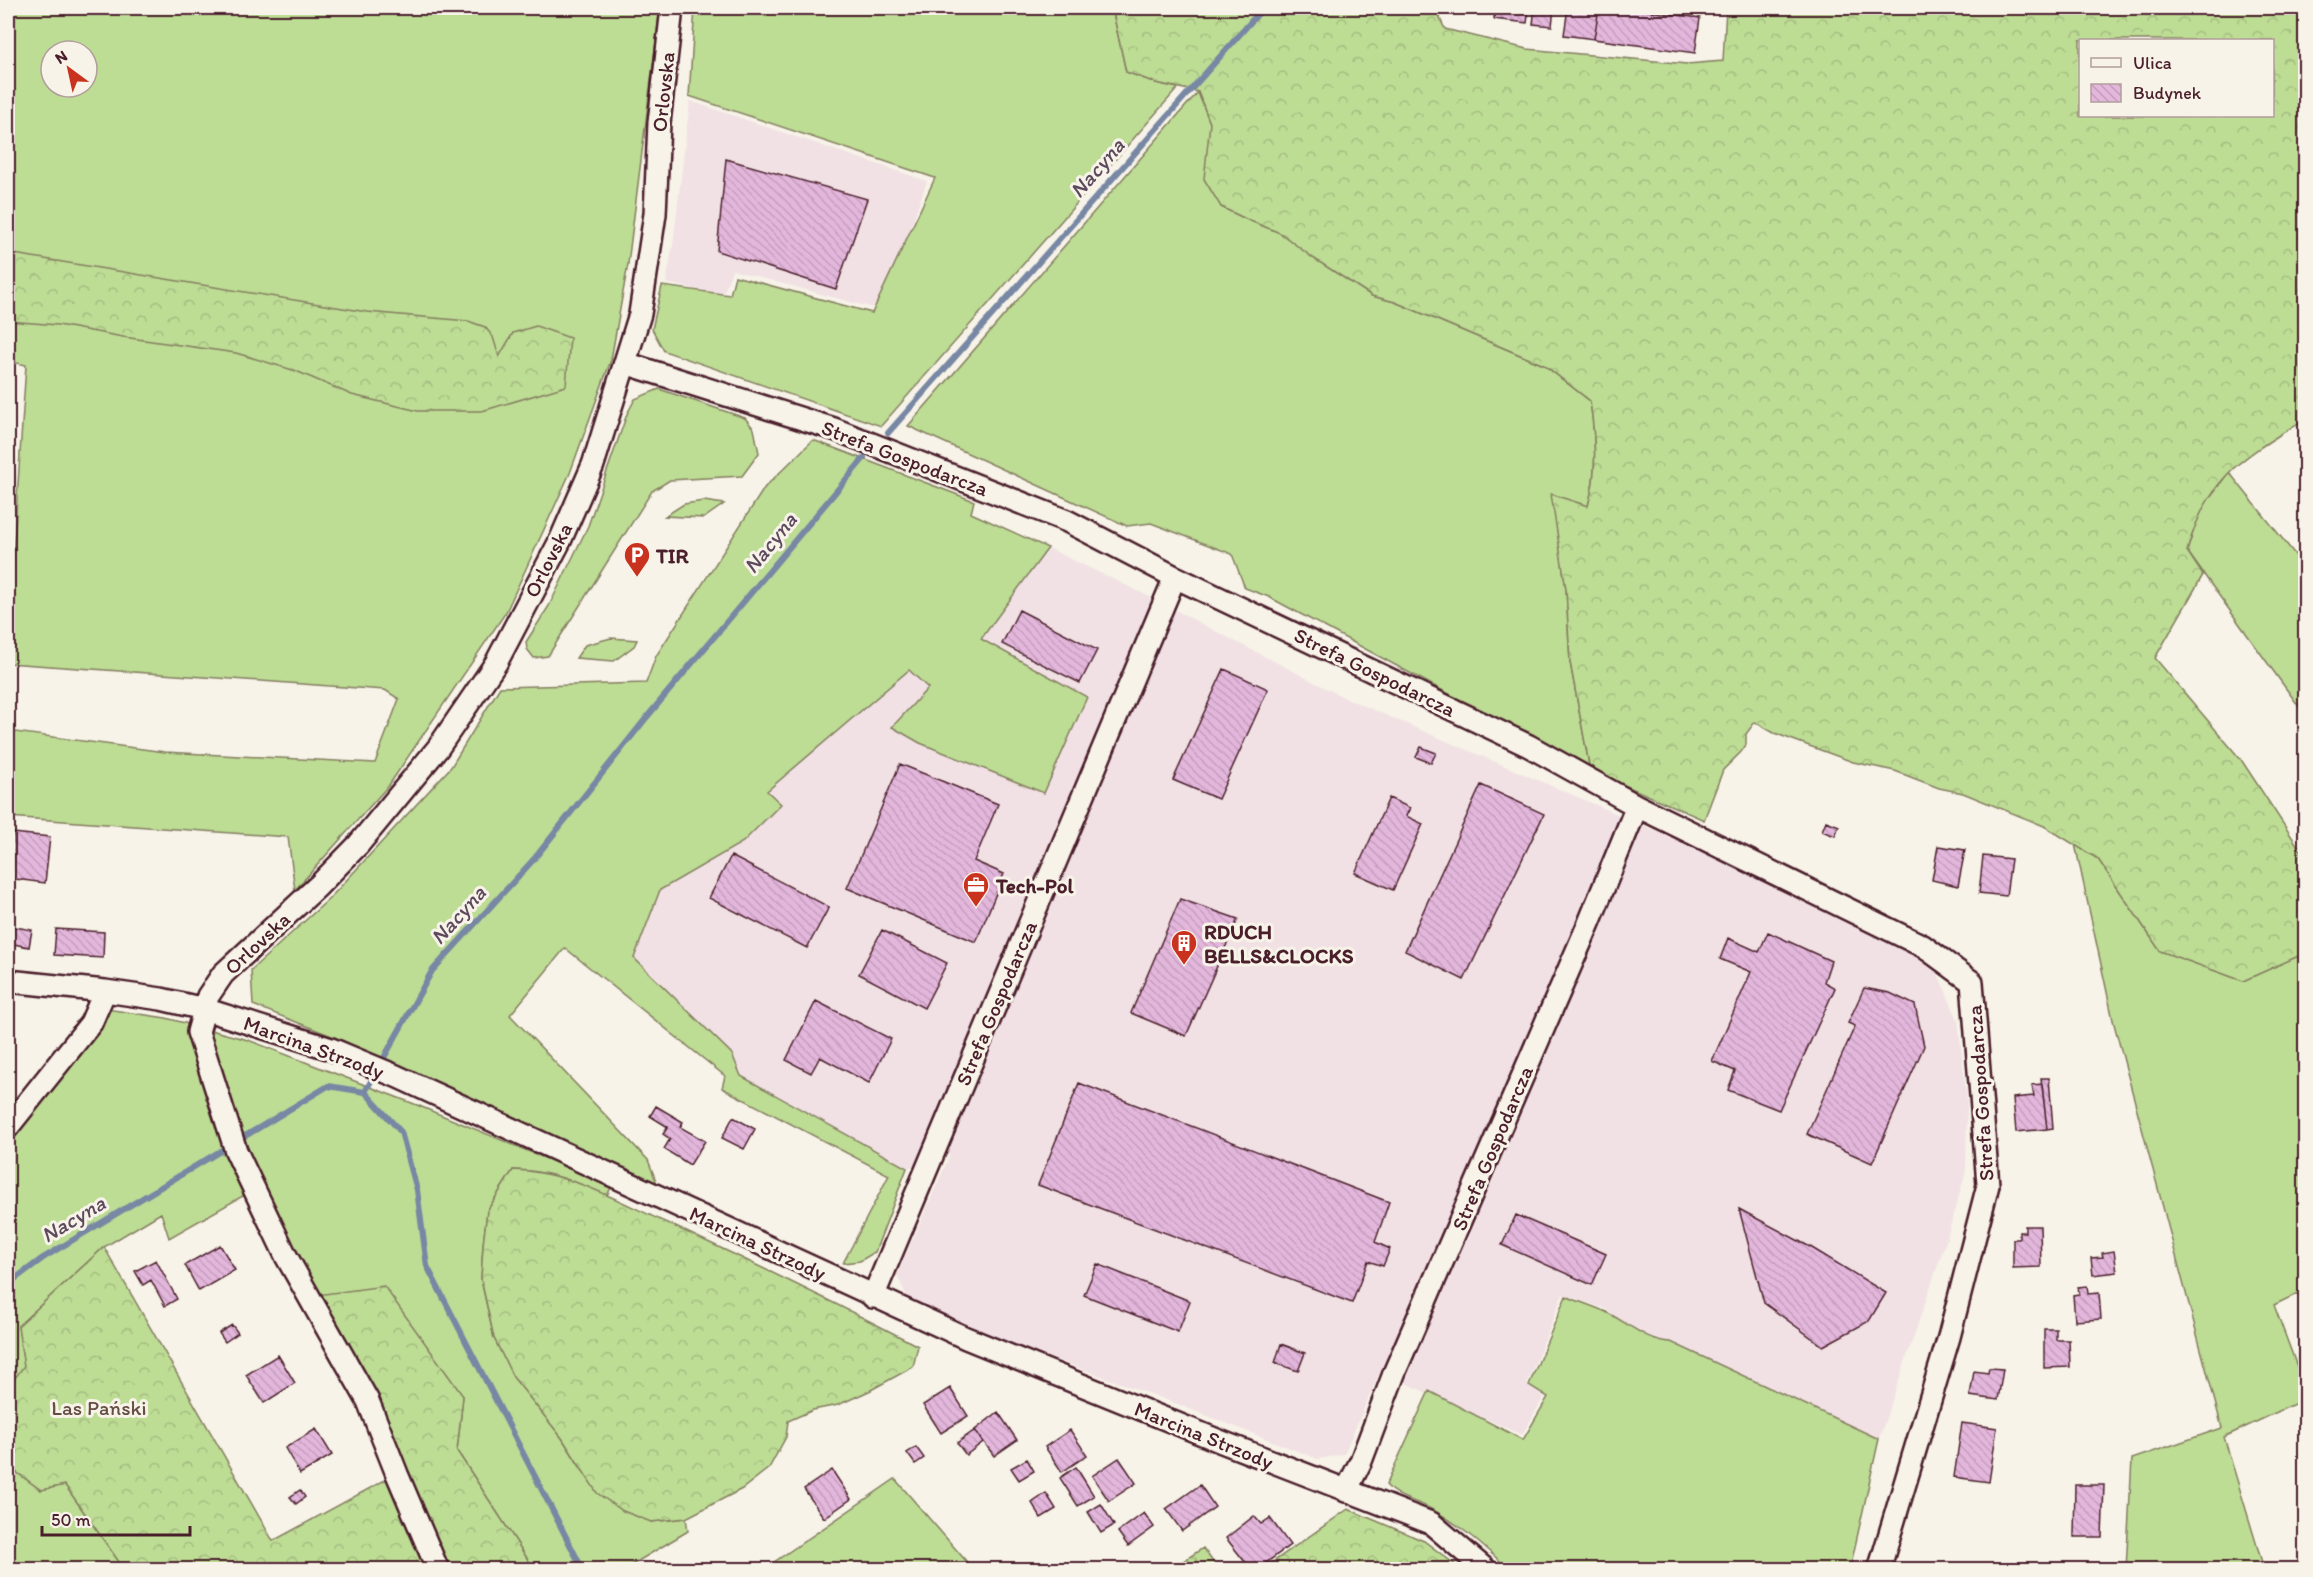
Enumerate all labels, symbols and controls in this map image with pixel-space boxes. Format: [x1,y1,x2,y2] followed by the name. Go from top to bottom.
[39,39,99,99] north arrow
[2079,39,2274,117] legend
[51,46,71,68] text: N
[646,51,680,133] street label: Orlovska
[2133,52,2172,74] text: Ulica
[2133,82,2202,104] text: Budynek
[1064,132,1131,203] water label: Nacyna
[818,415,992,501] street label: Strefa Gospodarcza
[737,506,803,579] water label: Nacyna
[519,519,577,601] street label: Orlovska
[622,540,652,578] parking icon: TIR
[655,543,690,568] place label: TIR
[1290,622,1460,722] street label: Strefa Gospodarcza
[961,870,991,908] office icon: Tech-Pol
[995,873,1074,898] place label: Tech-Pol
[424,879,492,950] water label: Nacyna
[219,906,295,980] street label: Orlovska
[950,917,1042,1089] street label: Strefa Gospodarcza
[1204,919,1354,968] place label: RDUCH BELLS&CLOCKS
[1169,928,1199,966] building icon: RDUCH BELLS&CLOCKS
[1961,1004,1999,1182] street label: Strefa Gospodarcza
[240,1010,388,1084] street label: Marcina Strzody
[1446,1062,1538,1234] street label: Strefa Gospodarcza
[36,1189,111,1249] water label: Nacyna
[686,1200,830,1286] street label: Marcina Strzody
[51,1395,147,1420] park label: Las Pański
[1131,1396,1277,1474] street label: Marcina Strzody
[42,1499,190,1537] scale bar
[51,1509,91,1531] text: 50 m

